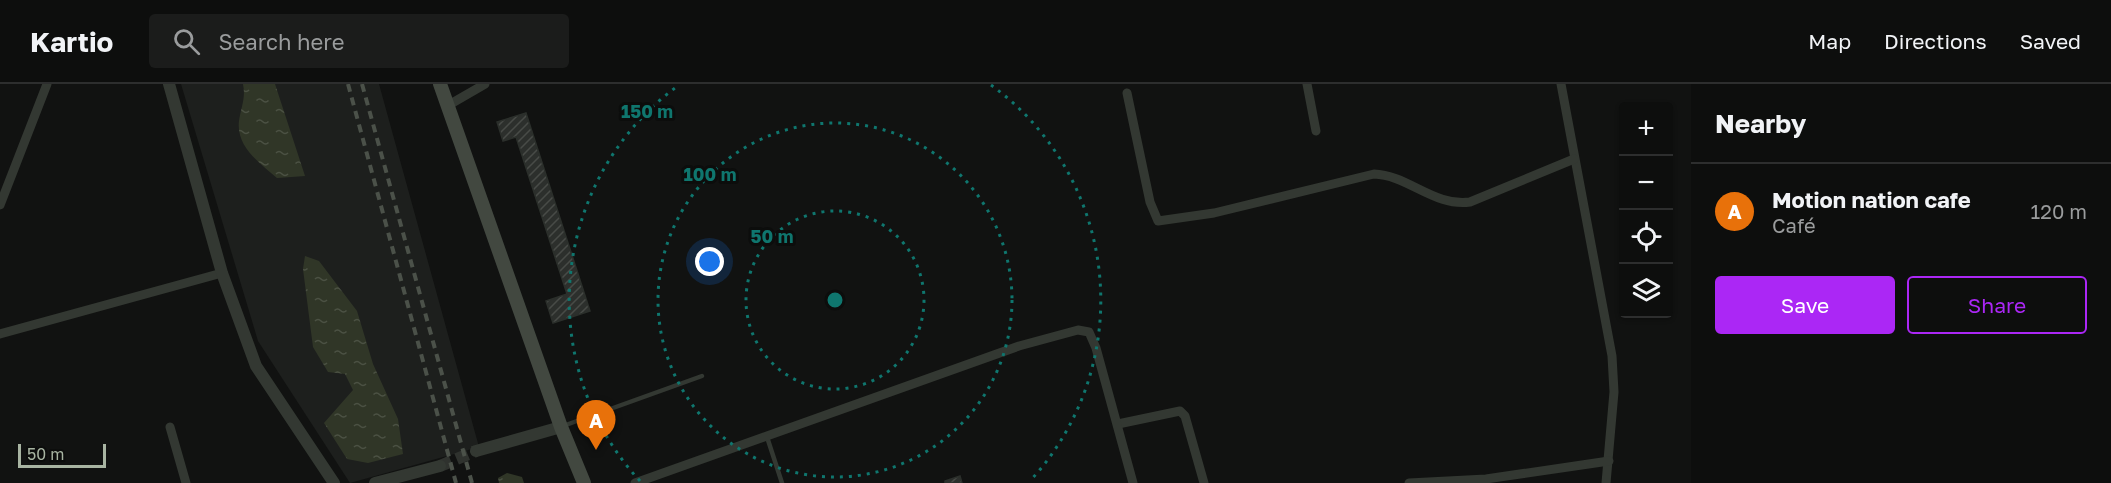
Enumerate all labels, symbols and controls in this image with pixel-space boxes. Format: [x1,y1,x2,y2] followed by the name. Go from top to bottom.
[149,14,569,68] search box
[30,25,113,58] text: Kartio
[170,25,203,58] icon: search
[218,28,344,55] text: Search here
[1808,28,1851,54] text: Map
[1884,28,1987,54] text: Directions
[2020,28,2081,54] text: Saved
[621,100,673,122] text: 150 m
[1619,102,1673,318] map controls
[1619,102,1673,156] button: +
[1715,108,1806,139] text: Nearby
[1619,156,1673,210] button: −
[684,163,736,185] text: 100 m
[1772,186,1971,213] text: Motion nation cafe
[1727,199,1742,223] text: A
[2031,199,2087,223] text: 120 m
[1619,210,1673,264] button: locate
[1772,213,1816,237] text: Café
[751,225,793,247] text: 50 m
[695,247,724,276] your location
[1619,264,1673,318] button: layers
[1715,276,1895,334] button: Save
[1907,276,2087,334] button: Share
[825,290,845,310] centre of rings
[576,400,616,450] pin: A
[18,441,106,468] scale bar
[27,444,64,464] text: 50 m

